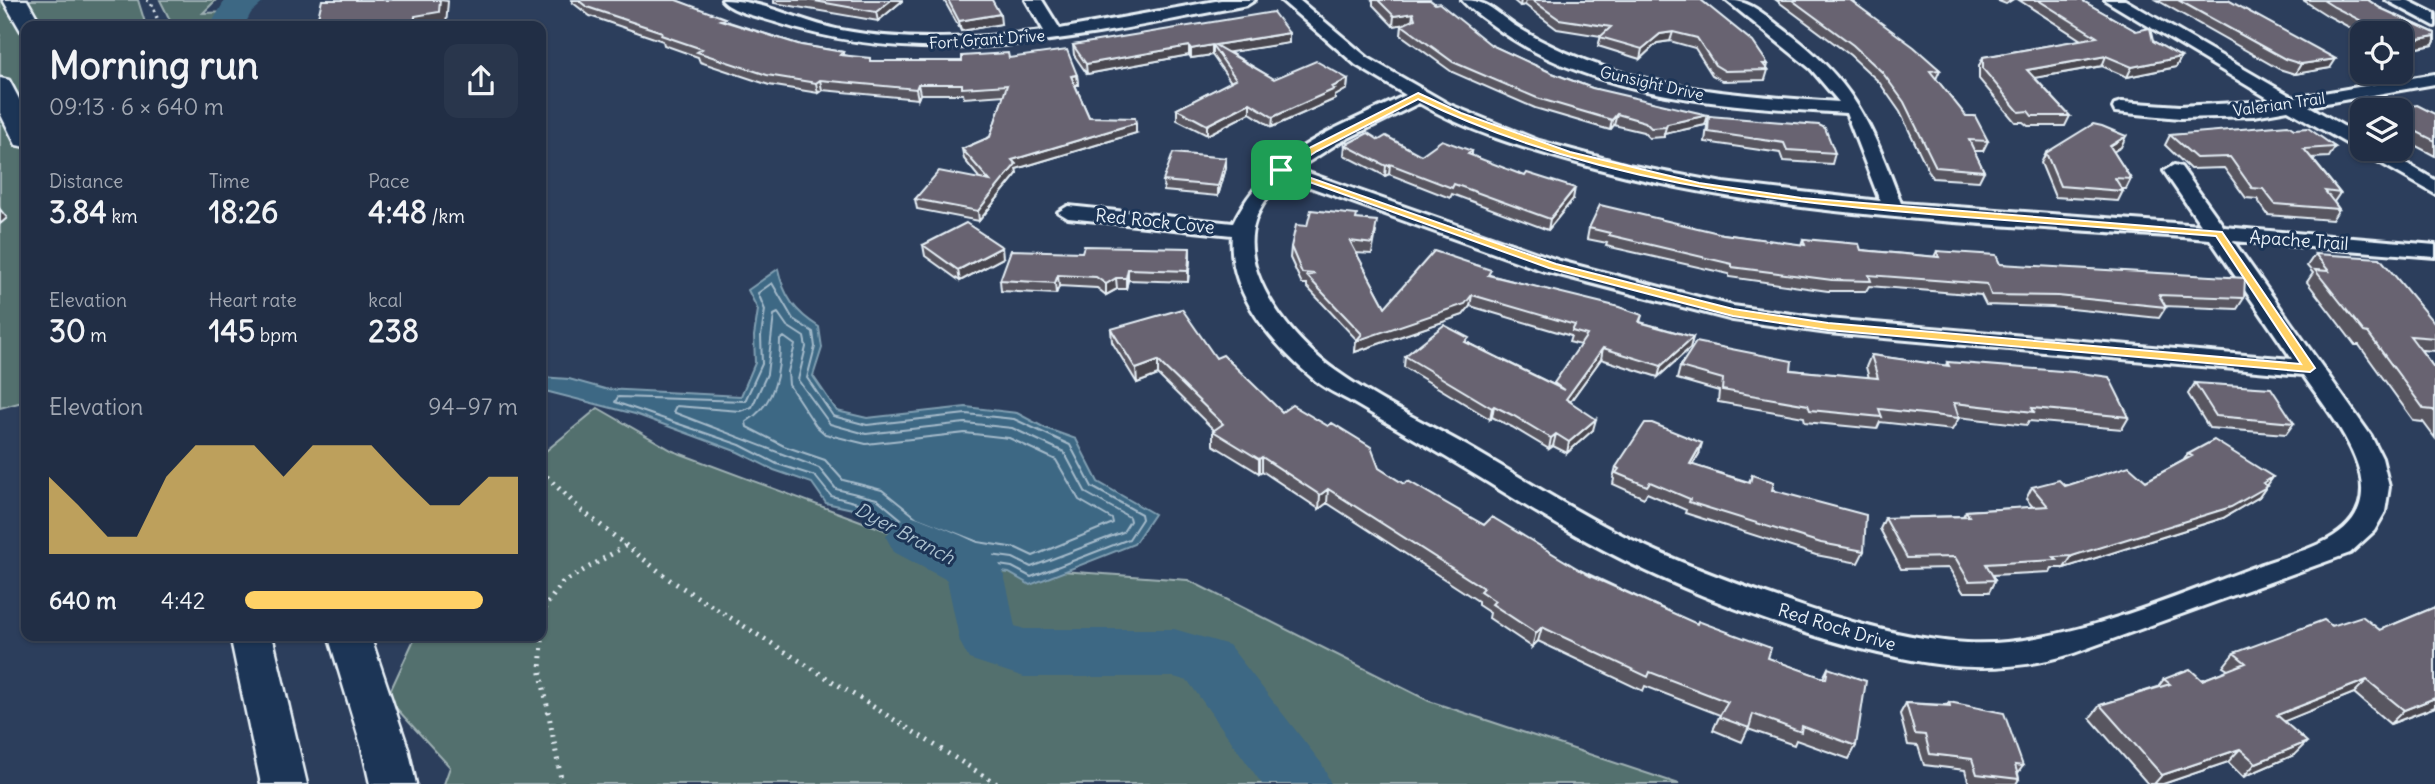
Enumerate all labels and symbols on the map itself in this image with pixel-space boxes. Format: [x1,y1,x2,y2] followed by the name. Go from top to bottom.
[928,25,1046,53] street label: Fort Grant Drive
[1598,61,1706,105] street label: Gunsight Drive
[2232,88,2326,120] street label: Valerian Trail
[1251,140,1311,200] pin
[1094,203,1216,239] street label: Red Rock Cove
[2249,225,2349,255] street label: Apache Trail
[851,497,960,570] water label: Dyer Branch
[1775,598,1899,656] street label: Red Rock Drive

